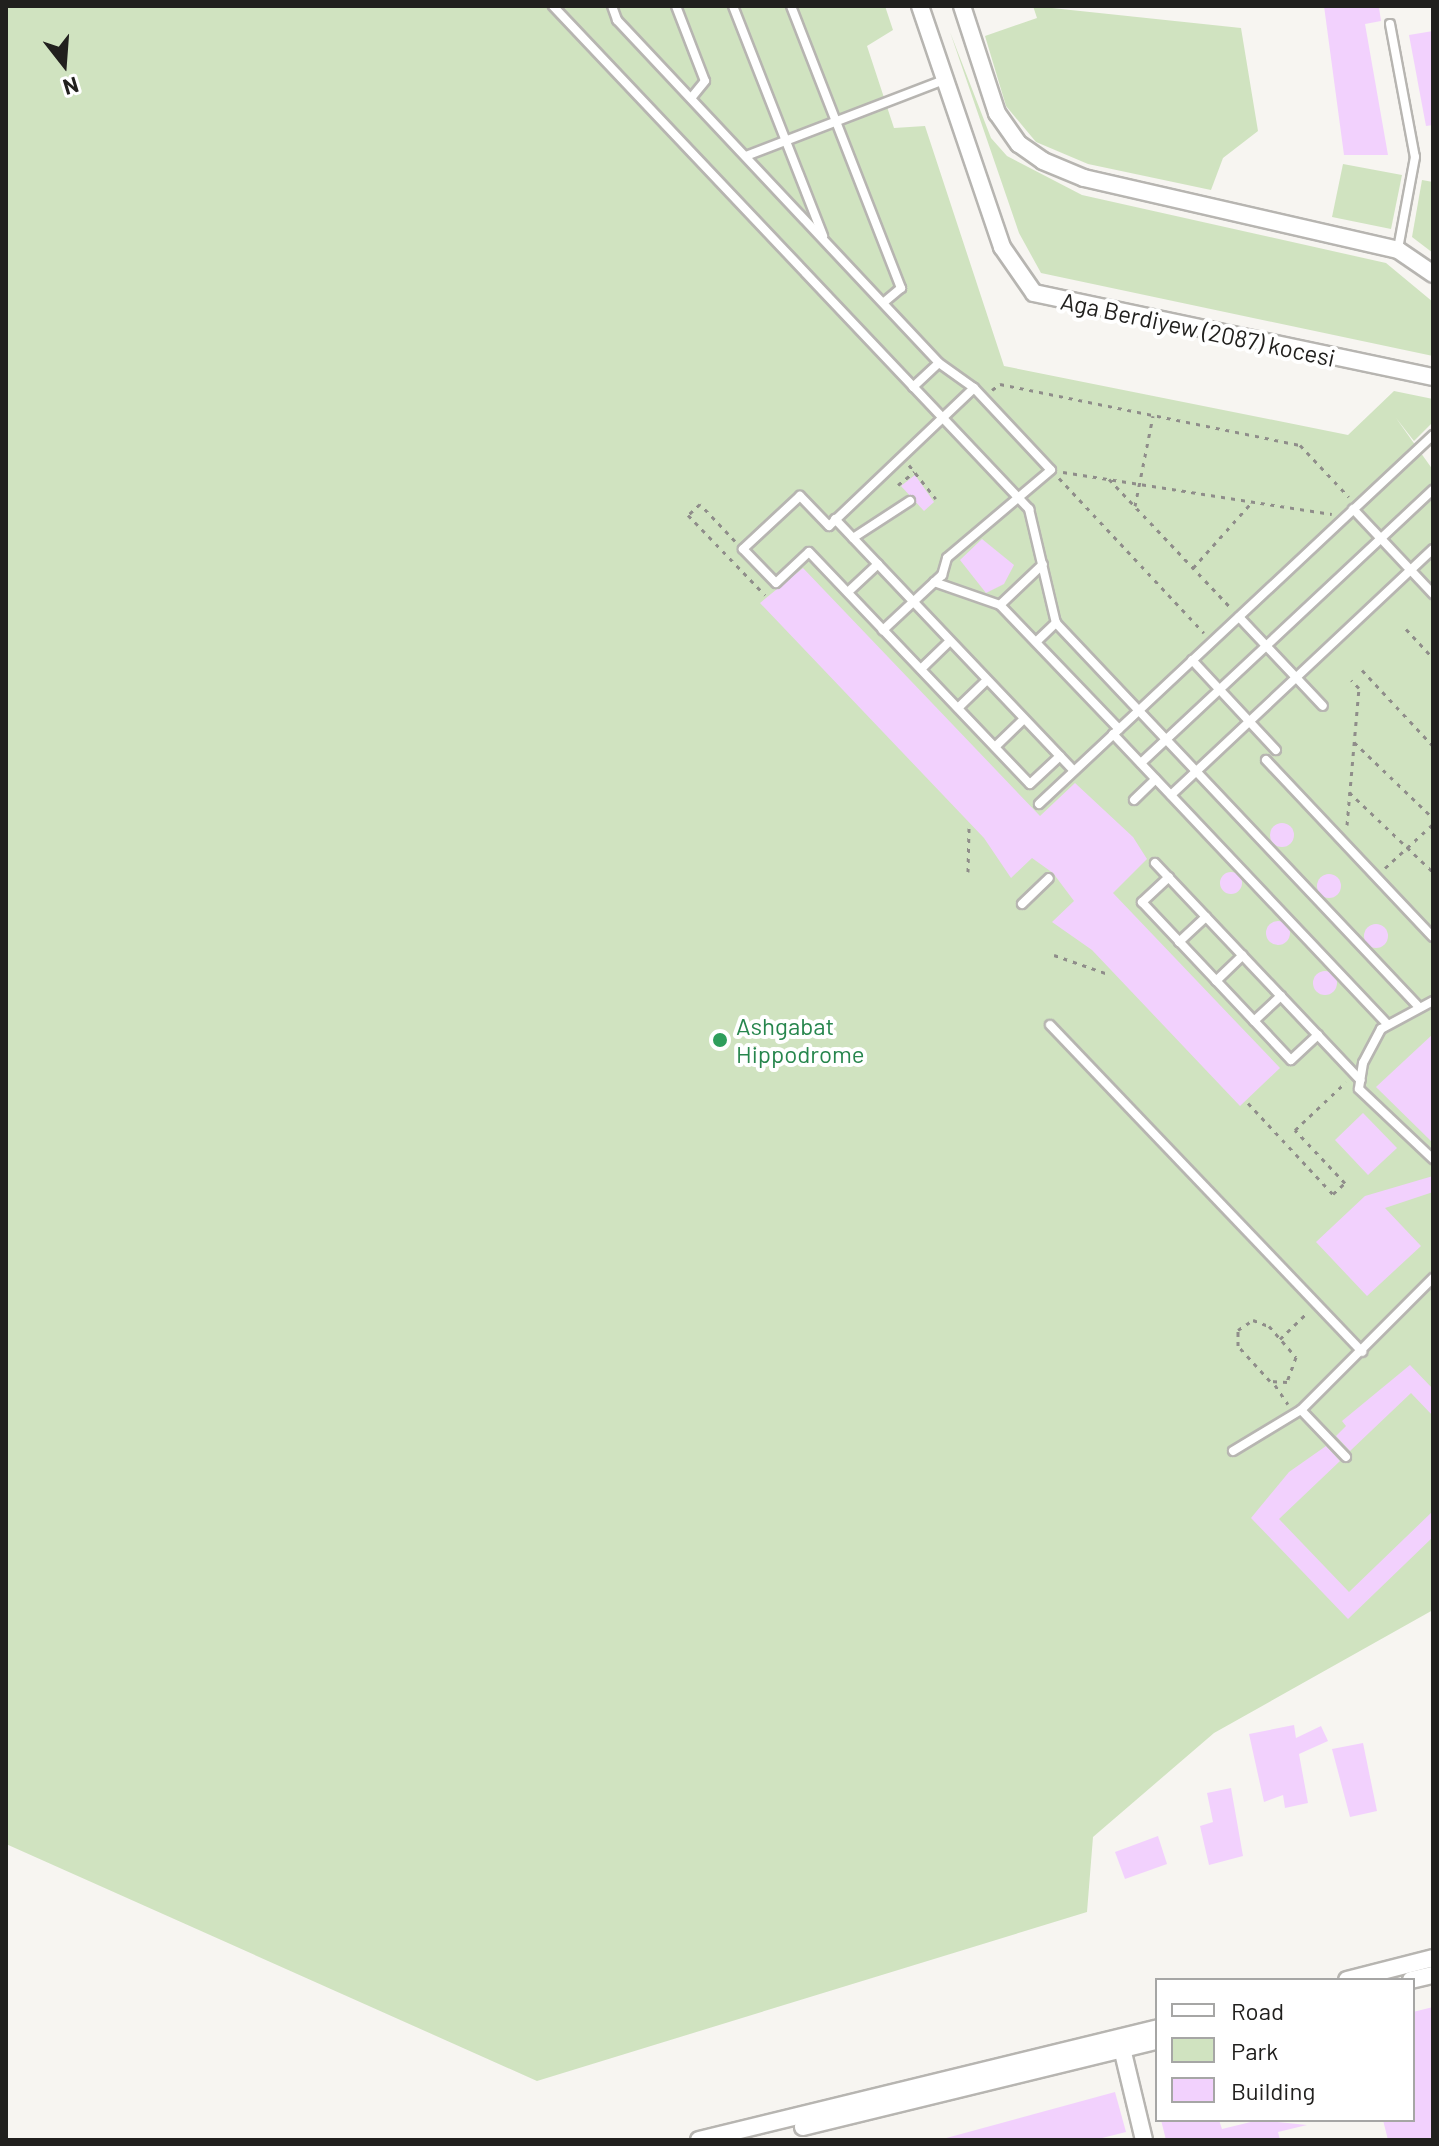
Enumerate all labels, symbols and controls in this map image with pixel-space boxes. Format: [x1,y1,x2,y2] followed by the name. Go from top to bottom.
[24,24,104,104] north arrow
[60,72,82,102] text: N
[1058,286,1338,372] street label: Aga Berdiyew (2087) kocesi
[736,1012,864,1068] place label: Ashgabat Hippodrome
[711,1031,729,1049] marker: Ashgabat Hippodrome
[1155,1978,1415,2122] legend
[1231,1996,1284,2025] text: Road
[1231,2036,1278,2065] text: Park
[1231,2076,1315,2105] text: Building

